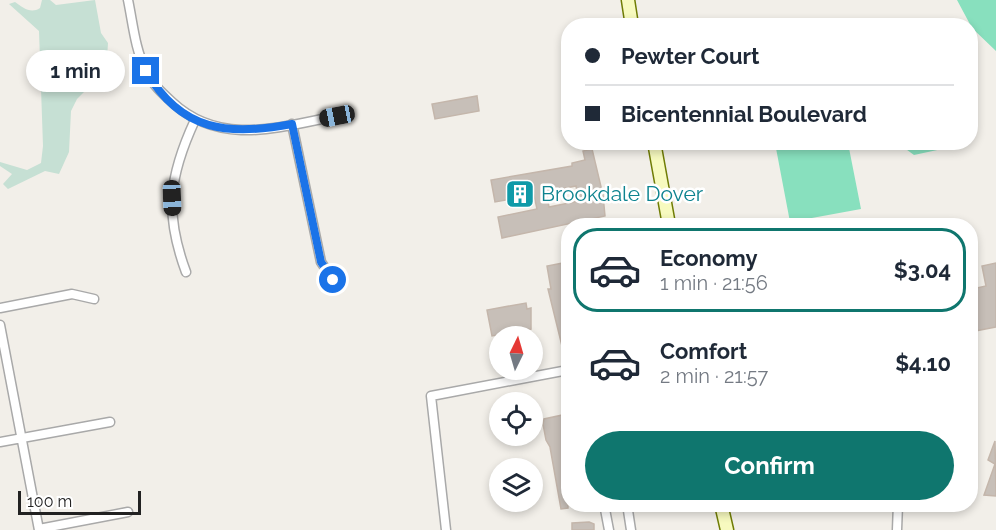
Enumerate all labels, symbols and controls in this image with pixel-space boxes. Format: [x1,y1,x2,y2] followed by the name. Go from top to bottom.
[621,43,760,69] text: Pewter Court
[26,50,125,92] callout: 1 min
[132,57,159,84] route end
[50,59,101,83] text: 1 min
[621,101,867,127] text: Bicentennial Boulevard
[318,104,356,128] car
[504,178,536,210] building icon: Brookdale Dover
[162,180,182,216] car
[541,181,704,206] place label: Brookdale Dover
[588,243,642,297] icon: car
[660,245,758,271] text: Economy
[894,257,951,283] text: $3.04
[319,266,346,293] route start
[660,271,768,295] text: 1 min · 21:56
[489,326,543,380] north arrow
[489,326,543,512] map controls
[588,336,642,390] icon: car
[660,338,747,364] text: Comfort
[895,350,951,376] text: $4.10
[660,364,768,388] text: 2 min · 21:57
[489,392,543,446] button: locate
[585,431,954,500] button: Confirm
[489,458,543,512] button: layers
[18,488,141,516] scale bar
[27,492,72,511] text: 100 m

